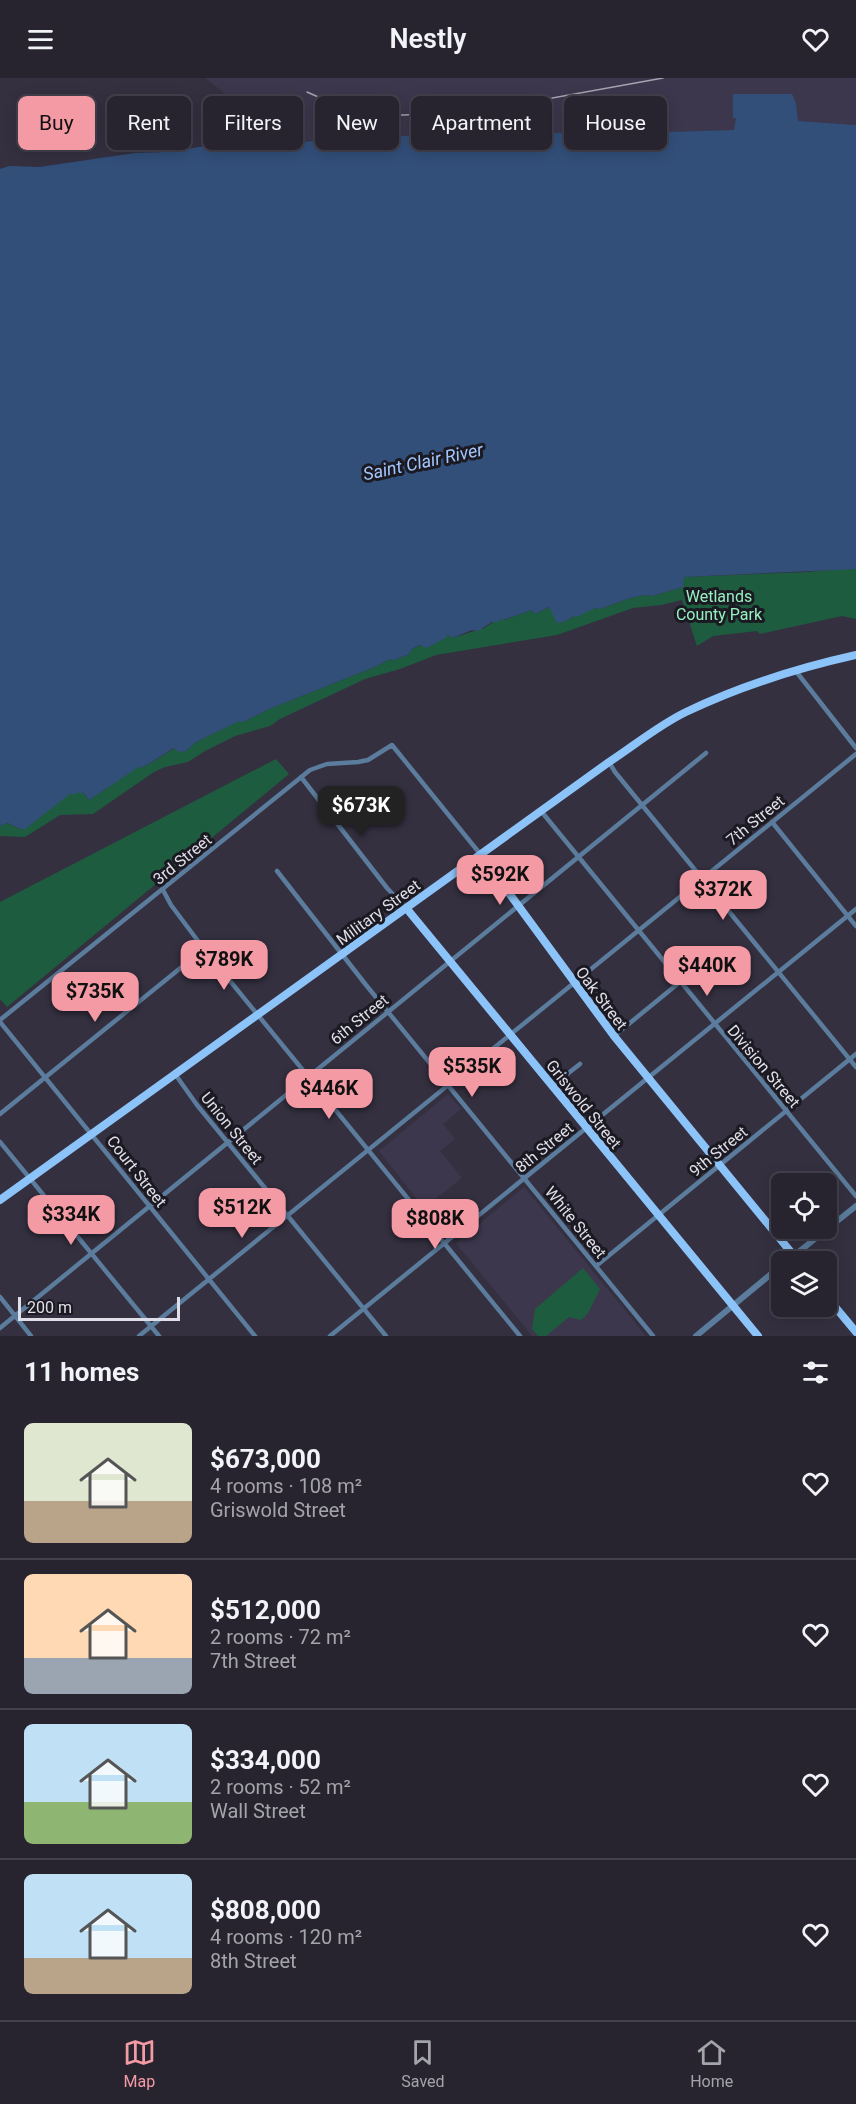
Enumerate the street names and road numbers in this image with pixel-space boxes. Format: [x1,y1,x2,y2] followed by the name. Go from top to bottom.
[722,791,788,850] street label: 7th Street
[149,830,215,889] street label: 3rd Street
[333,876,424,949] street label: Military Street
[572,963,631,1034] street label: Oak Street
[326,990,392,1049] street label: 6th Street
[723,1021,804,1112] street label: Division Street
[542,1056,625,1153] street label: Griswold Street
[197,1088,266,1168] street label: Union Street
[511,1118,577,1177] street label: 8th Street
[685,1122,751,1181] street label: 9th Street
[103,1132,170,1211] street label: Court Street
[541,1183,610,1262] street label: White Street

